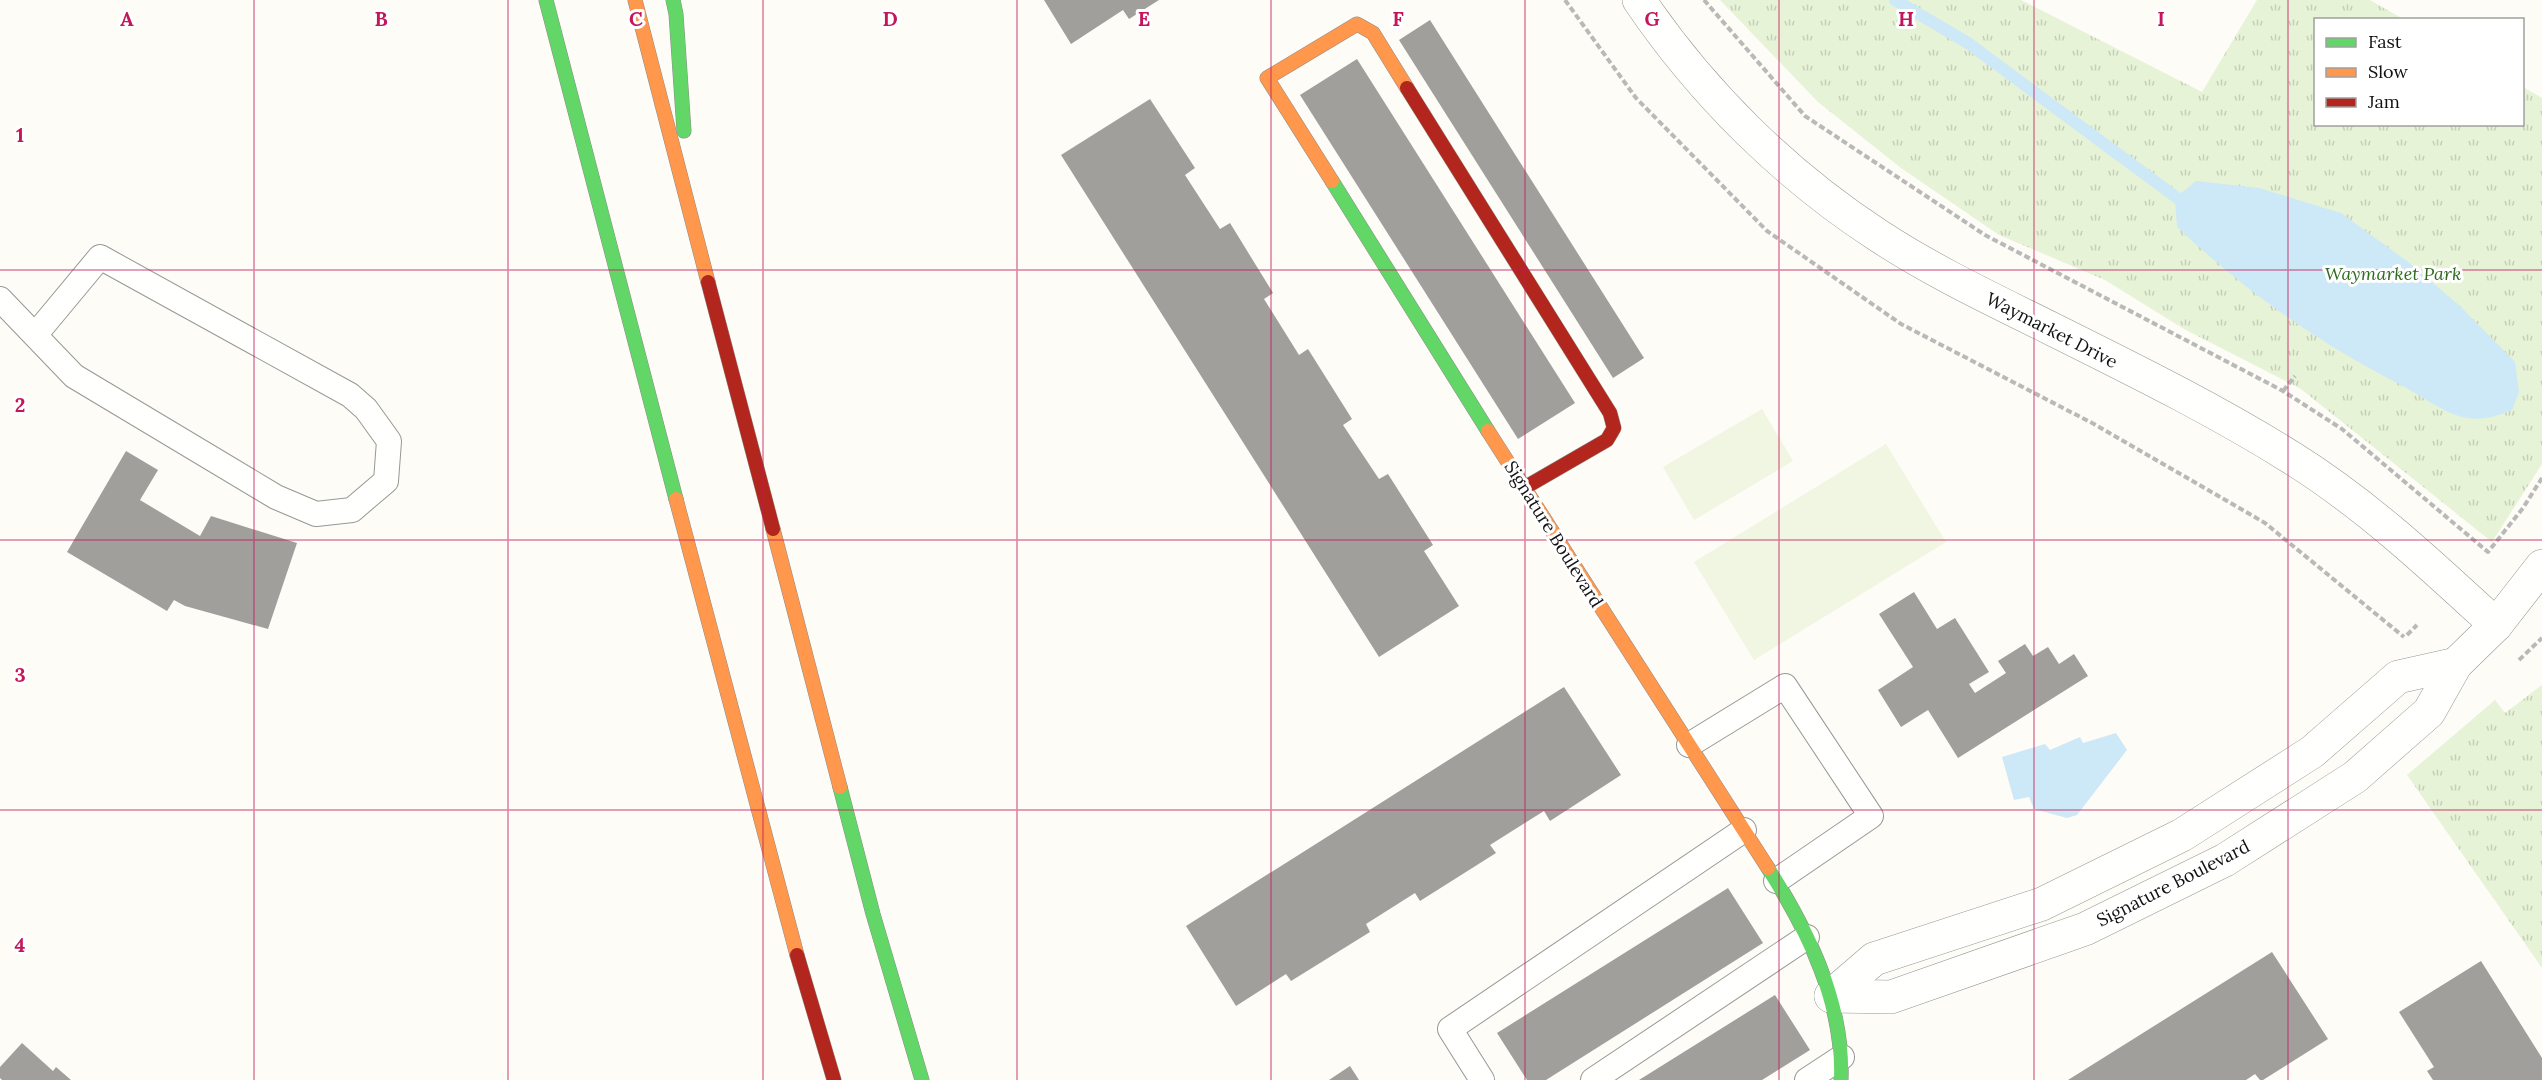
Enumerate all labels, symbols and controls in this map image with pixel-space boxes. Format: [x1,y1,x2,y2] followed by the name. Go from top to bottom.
[120,6,134,31] text: A
[374,6,388,31] text: B
[629,6,643,31] text: C
[882,6,898,31] text: D
[1138,6,1150,31] text: E
[1392,6,1404,31] text: F
[1644,6,1660,31] text: G
[1898,6,1914,31] text: H
[2157,6,2165,31] text: I
[2314,18,2524,126] legend
[2368,30,2402,53] text: Fast
[2368,60,2408,83] text: Slow
[2367,90,2400,113] text: Jam
[16,122,24,147] text: 1
[2325,262,2461,285] park label: Waymarket Park
[1982,287,2122,373] street label: Waymarket Drive
[15,392,25,417] text: 2
[1500,456,1609,612] street label: Signature Boulevard
[14,662,26,687] text: 3
[2093,834,2254,932] street label: Signature Boulevard
[15,932,26,957] text: 4

